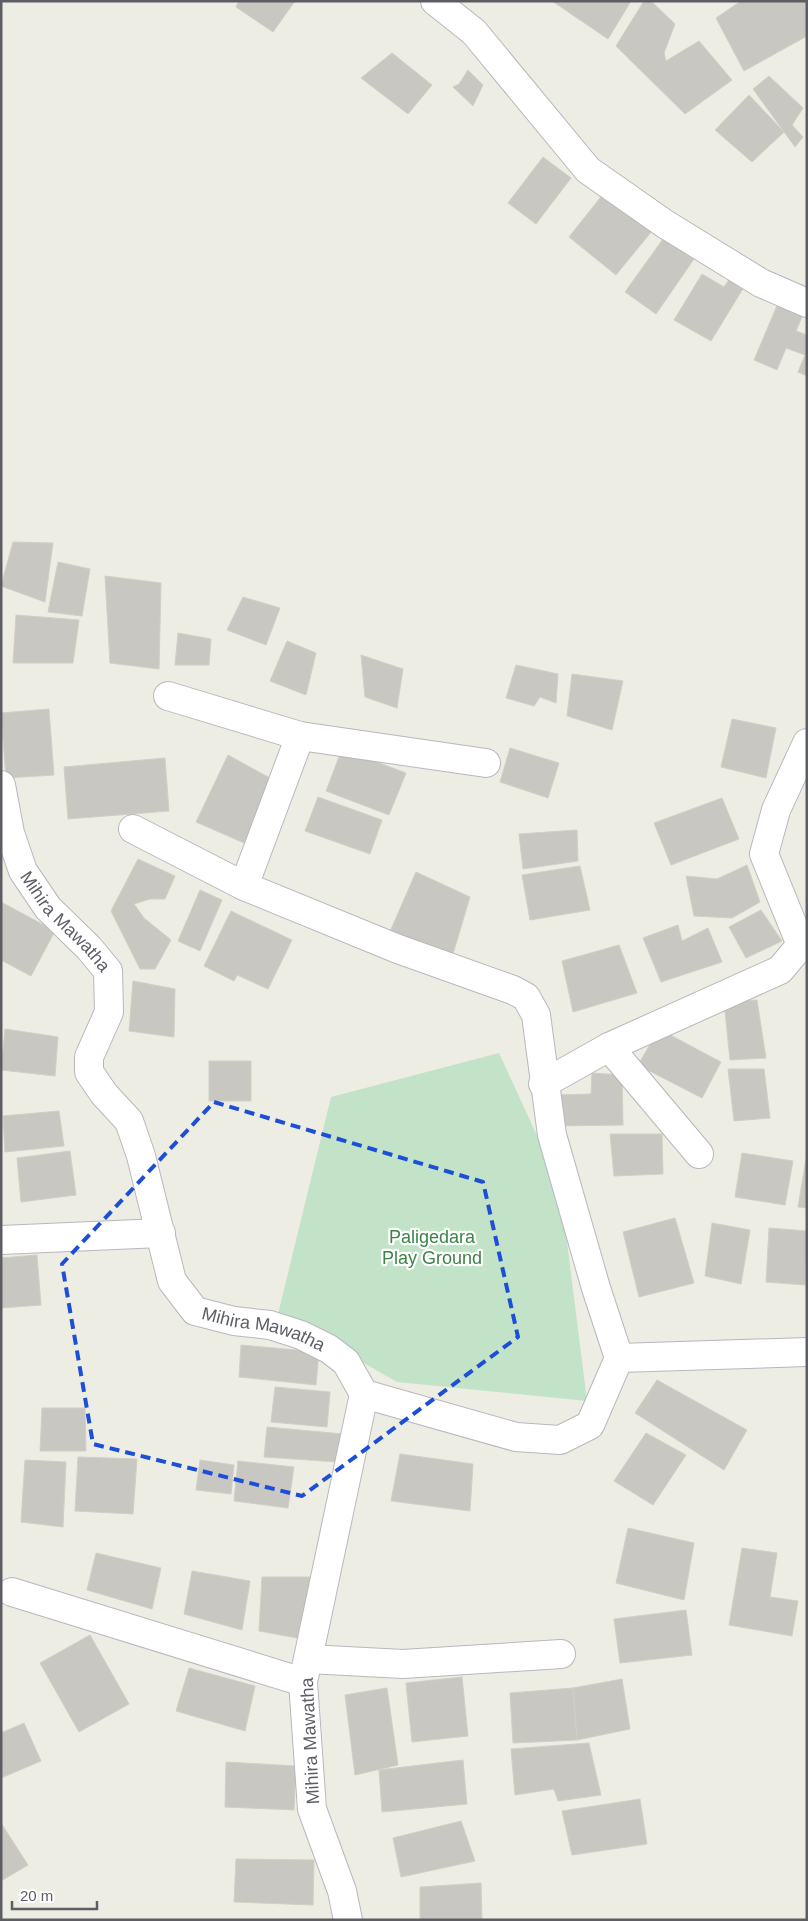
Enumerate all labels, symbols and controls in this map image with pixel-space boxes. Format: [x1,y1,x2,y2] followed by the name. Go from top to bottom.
[16,867,115,976] street label: Mihira Mawatha
[382,1227,482,1268] park label: Paligedara Play Ground
[200,1303,329,1356] street label: Mihira Mawatha
[297,1676,323,1805] street label: Mihira Mawatha
[12,1878,98,1910] scale bar
[20,1887,53,1904] text: 20 m

